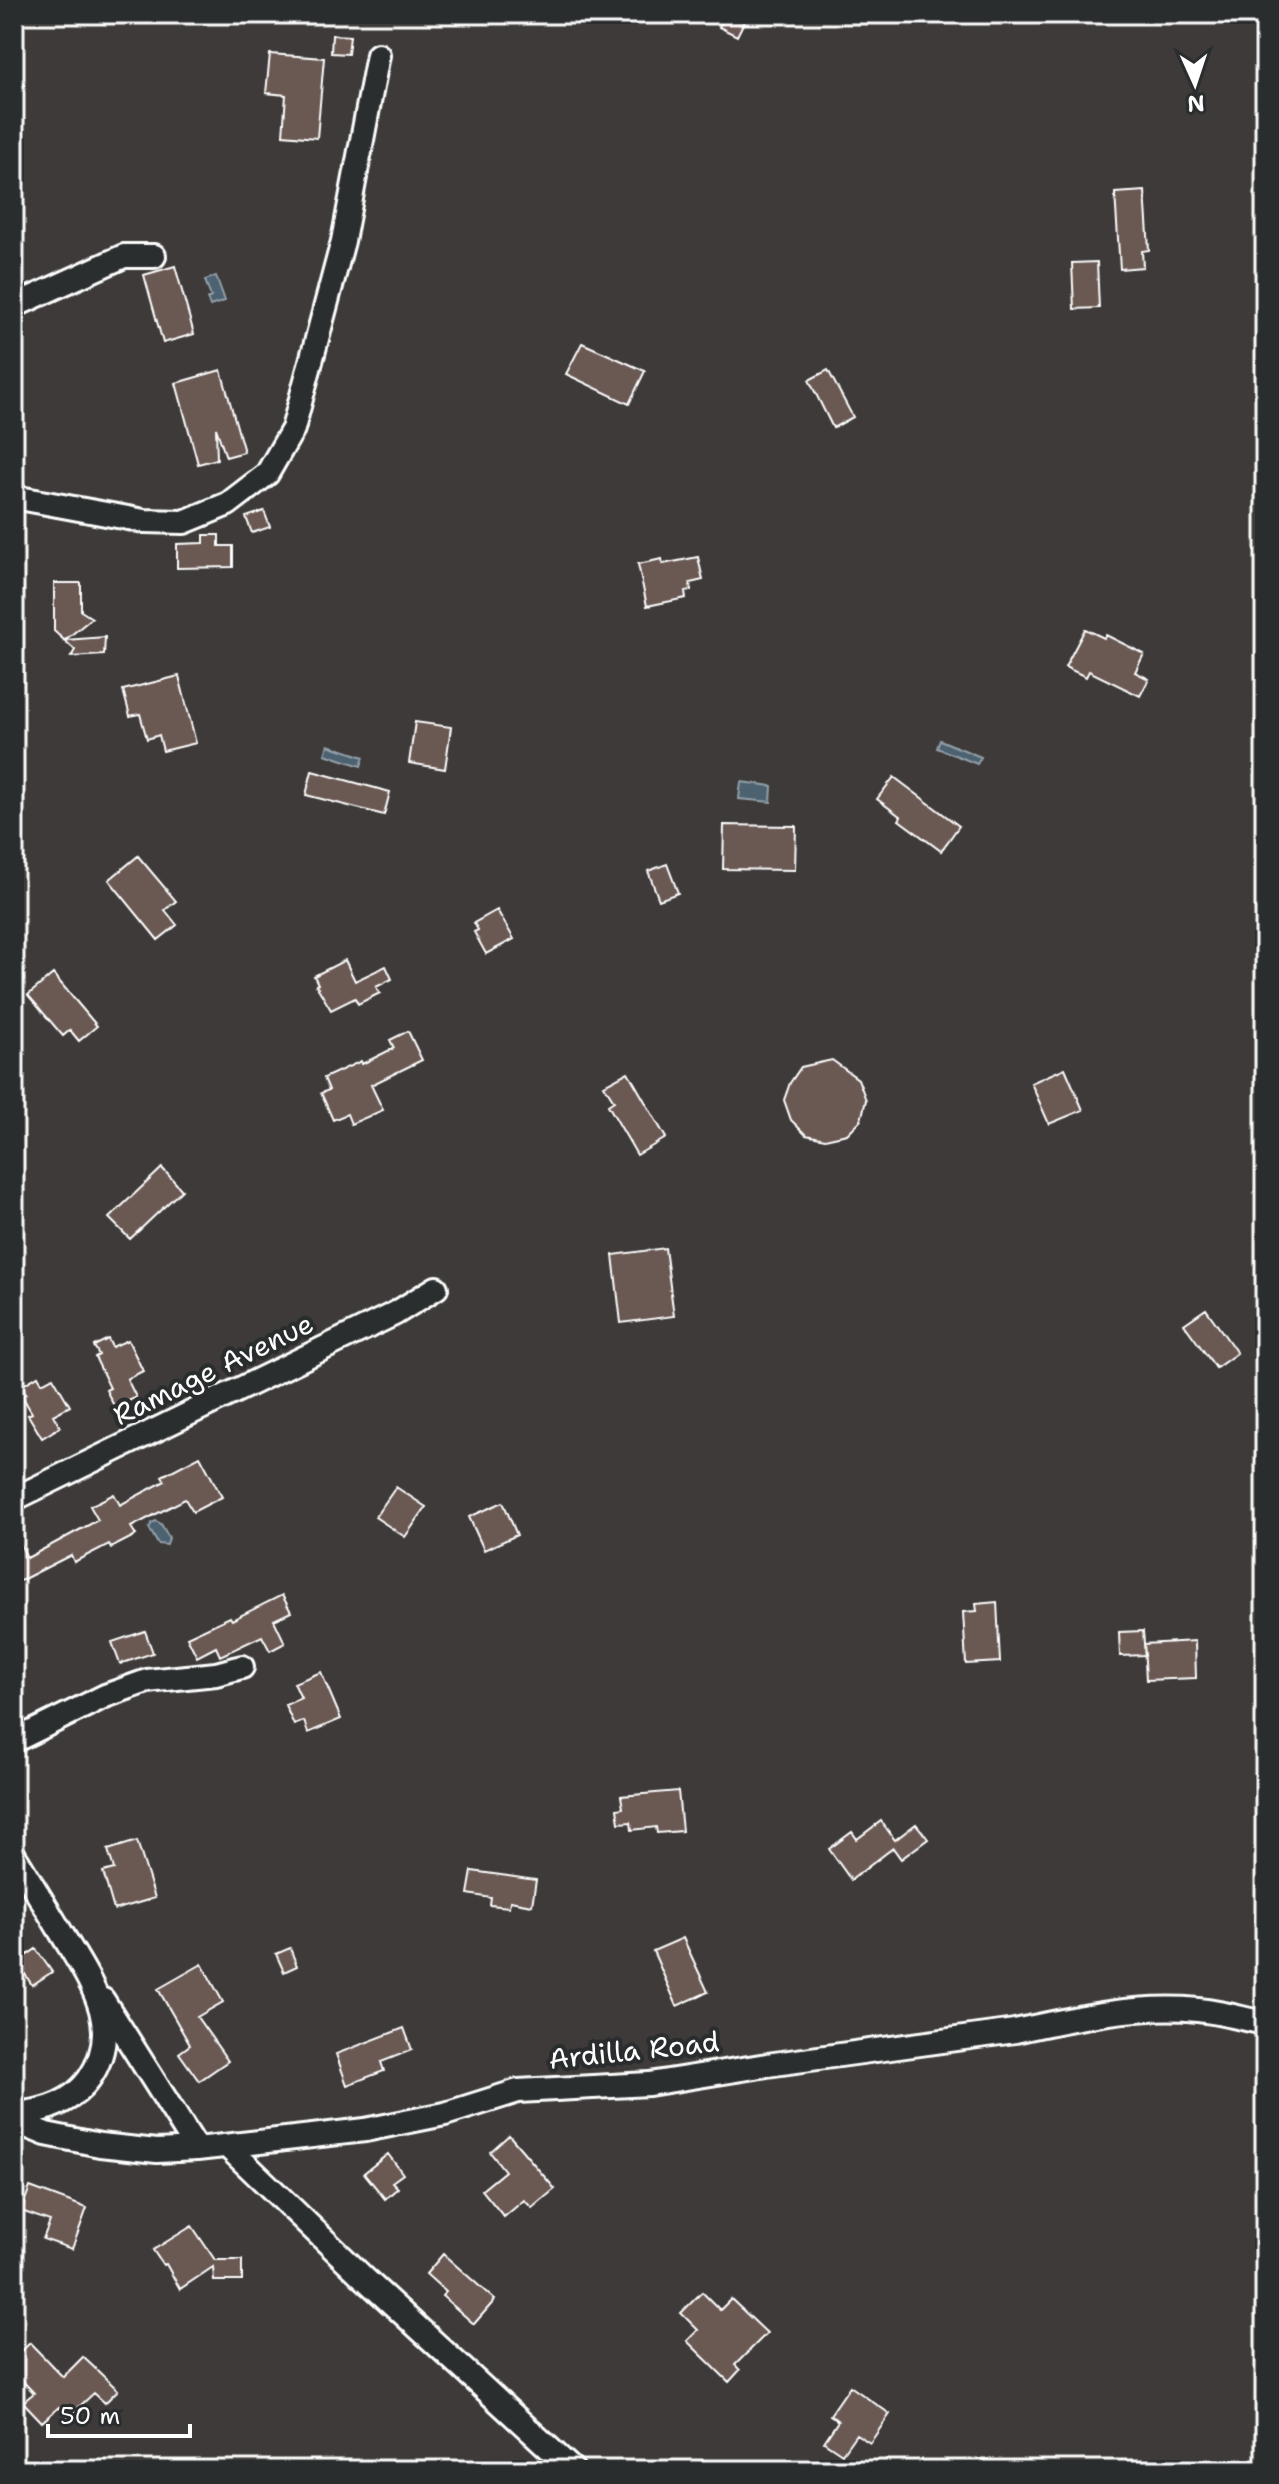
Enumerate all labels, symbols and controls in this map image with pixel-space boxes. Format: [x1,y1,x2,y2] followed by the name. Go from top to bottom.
[1155,44,1235,124] north arrow
[1187,89,1205,118] text: N
[107,1304,319,1434] street label: Ramage Avenue
[547,2022,721,2078] street label: Ardilla Road
[48,2388,190,2438] scale bar
[60,2400,120,2432] text: 50 m

